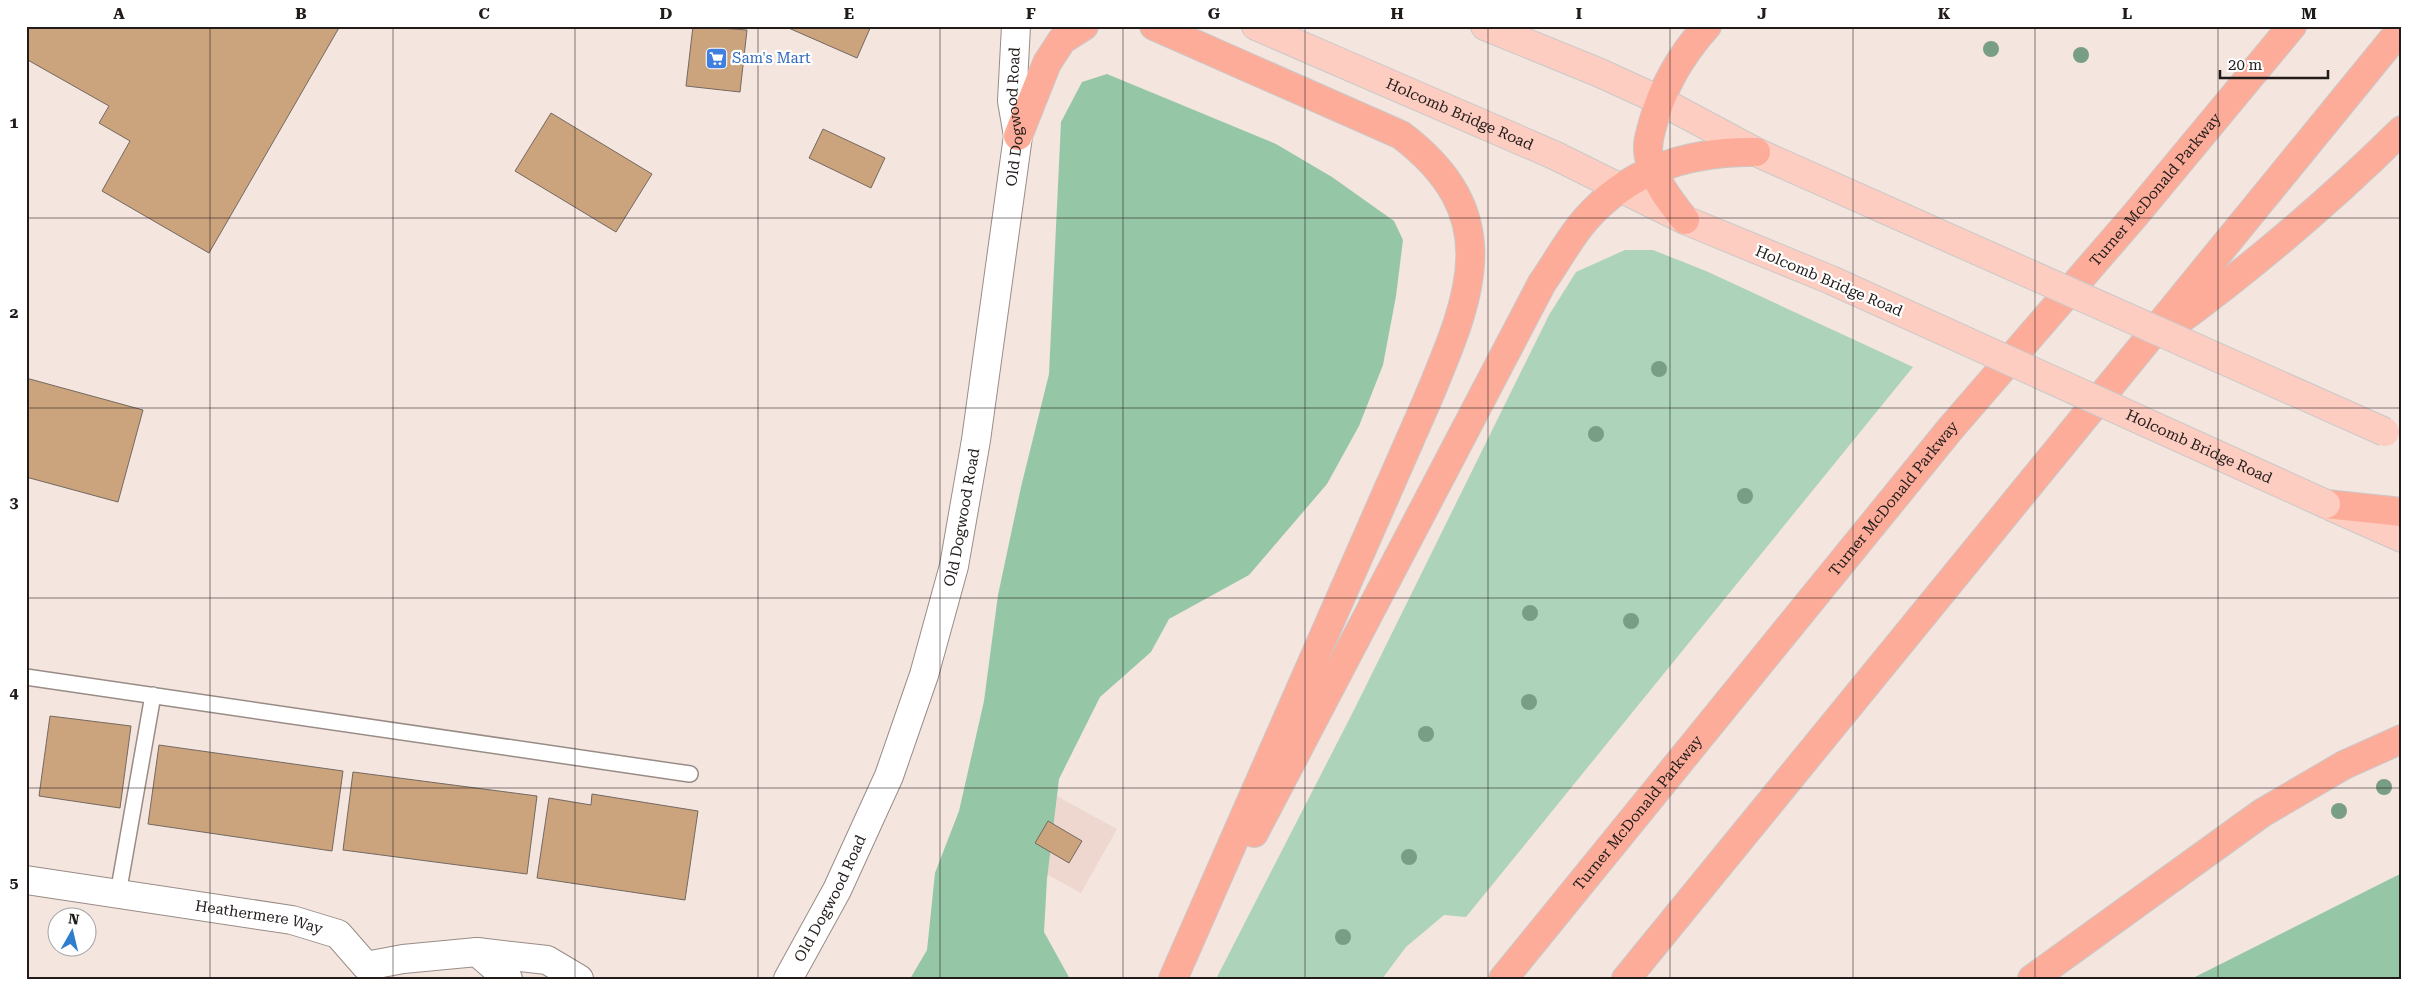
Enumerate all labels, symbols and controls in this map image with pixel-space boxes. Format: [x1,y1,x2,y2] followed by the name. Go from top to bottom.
[113,4,125,23] text: A
[295,4,307,23] text: B
[478,4,490,23] text: C
[660,4,673,23] text: D
[844,4,854,23] text: E
[1026,4,1036,23] text: F
[1208,4,1221,23] text: G
[1390,4,1404,23] text: H
[1576,4,1582,23] text: I
[1757,4,1767,23] text: J
[1938,4,1951,23] text: K
[2122,4,2132,23] text: L
[2301,4,2317,23] text: M
[704,46,728,70] supermarket icon: Sam's Mart
[1002,46,1027,188] street label: Old Dogwood Road
[2220,48,2328,80] scale bar
[732,49,811,67] place label: Sam's Mart
[2228,56,2263,74] text: 20 m
[1383,74,1536,154] street label: Holcomb Bridge Road
[2086,110,2225,270] street label: Turner McDonald Parkway
[10,113,19,132] text: 1
[1753,242,1906,320] street label: Holcomb Bridge Road
[10,303,19,322] text: 2
[2123,406,2275,488] street label: Holcomb Bridge Road
[1825,417,1962,580] street label: Turner McDonald Parkway
[940,447,983,589] street label: Old Dogwood Road
[10,493,19,512] text: 3
[10,683,19,702] text: 4
[1570,732,1706,894] street label: Turner McDonald Parkway
[790,832,870,965] street label: Old Dogwood Road
[10,873,19,892] text: 5
[194,897,325,938] street label: Heathermere Way
[48,908,98,958] north arrow
[67,910,80,928] text: N

